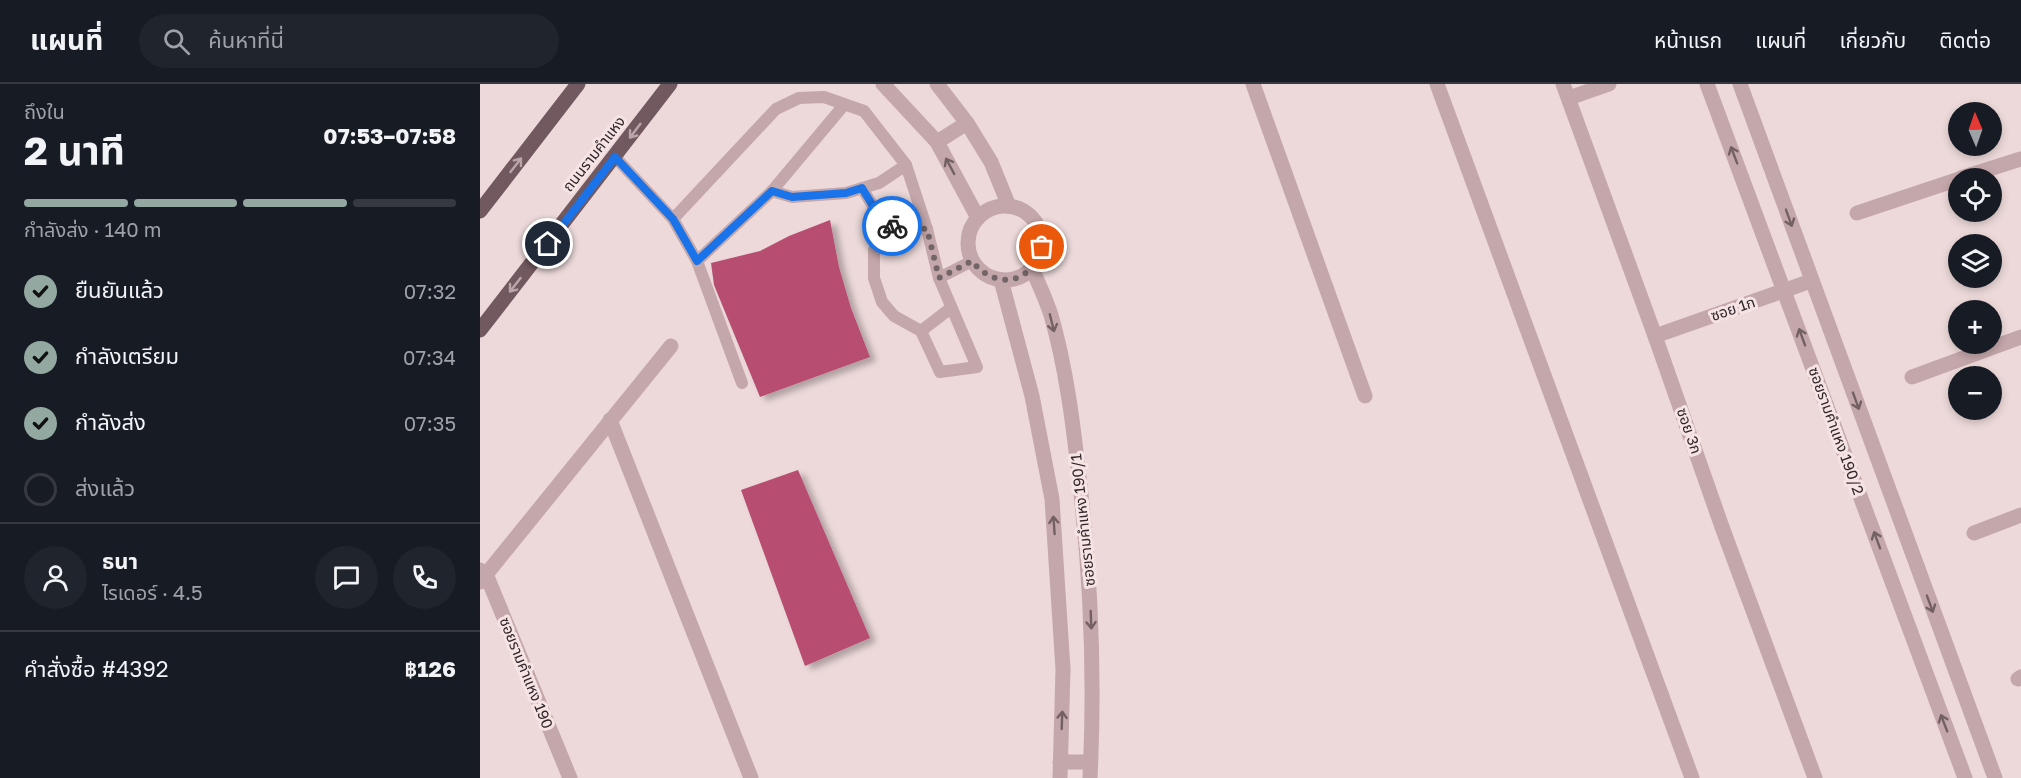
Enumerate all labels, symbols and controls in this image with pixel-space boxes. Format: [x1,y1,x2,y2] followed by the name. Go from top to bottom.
[139,14,559,68] search box
[30,23,103,56] text: แผนที่
[160,25,193,58] icon: search
[208,26,284,53] text: ค้นหาที่นี่
[1654,27,1722,53] text: หน้าแรก
[1755,27,1806,53] text: แผนที่
[1839,27,1906,53] text: เกี่ยวกับ
[1939,27,1991,53] text: ติดต่อ
[24,99,65,123] text: ถึงใน
[1948,102,2002,156] north arrow
[1948,102,2002,420] map controls
[558,112,628,195] street label: ถนนรามคำแหง
[323,122,456,149] text: 07:53–07:58
[628,122,641,138] one-way arrow
[24,127,125,174] text: 2 นาที
[1728,146,1739,165] one-way arrow
[509,157,522,173] one-way arrow
[944,158,956,175] one-way arrow
[1948,168,2002,222] button: locate
[862,196,922,256] courier
[1784,208,1795,227] one-way arrow
[876,210,909,243] icon: bike
[24,217,161,241] text: กำลังส่ง · 140 m
[522,218,573,269] pin
[1016,221,1067,272] pin
[531,227,564,260] icon: home
[1025,230,1058,263] icon: bag
[1948,234,2002,288] button: layers
[24,275,57,308] icon: check
[75,276,164,303] text: ยืนยันแล้ว
[509,277,522,293] one-way arrow
[404,279,456,303] text: 07:32
[1708,292,1757,324] street label: ซอย 1ก
[1948,300,2002,354] button: +
[1047,313,1059,332] one-way arrow
[1796,329,1807,347] one-way arrow
[24,341,57,374] icon: check
[75,342,179,369] text: กำลังเตรียม
[403,345,456,369] text: 07:34
[1805,364,1868,497] street label: ซอยรามคำแหง 190/2
[1948,366,2002,420] button: −
[1851,391,1862,410] one-way arrow
[1674,405,1706,456] street label: ซอย 3ก
[24,407,57,440] icon: check
[75,408,146,435] text: กำลังส่ง
[404,411,456,435] text: 07:35
[1066,453,1098,587] street label: ซอยรามคำแหง 190/1
[75,474,135,501] text: ส่งแล้ว
[1048,515,1059,535] one-way arrow
[1870,531,1881,550] one-way arrow
[24,546,87,609] button: person
[315,546,378,609] button: chat
[393,546,456,609] button: phone
[102,547,138,574] text: ธนา
[102,580,203,604] text: ไรเดอร์ · 4.5
[1926,594,1937,613] one-way arrow
[1085,609,1096,629] one-way arrow
[496,614,557,731] street label: ซอยรามคำแหง 190
[24,655,169,682] text: คำสั่งซื้อ #4392
[404,655,456,682] text: ฿126
[1056,710,1067,730] one-way arrow
[1938,714,1949,733] one-way arrow

